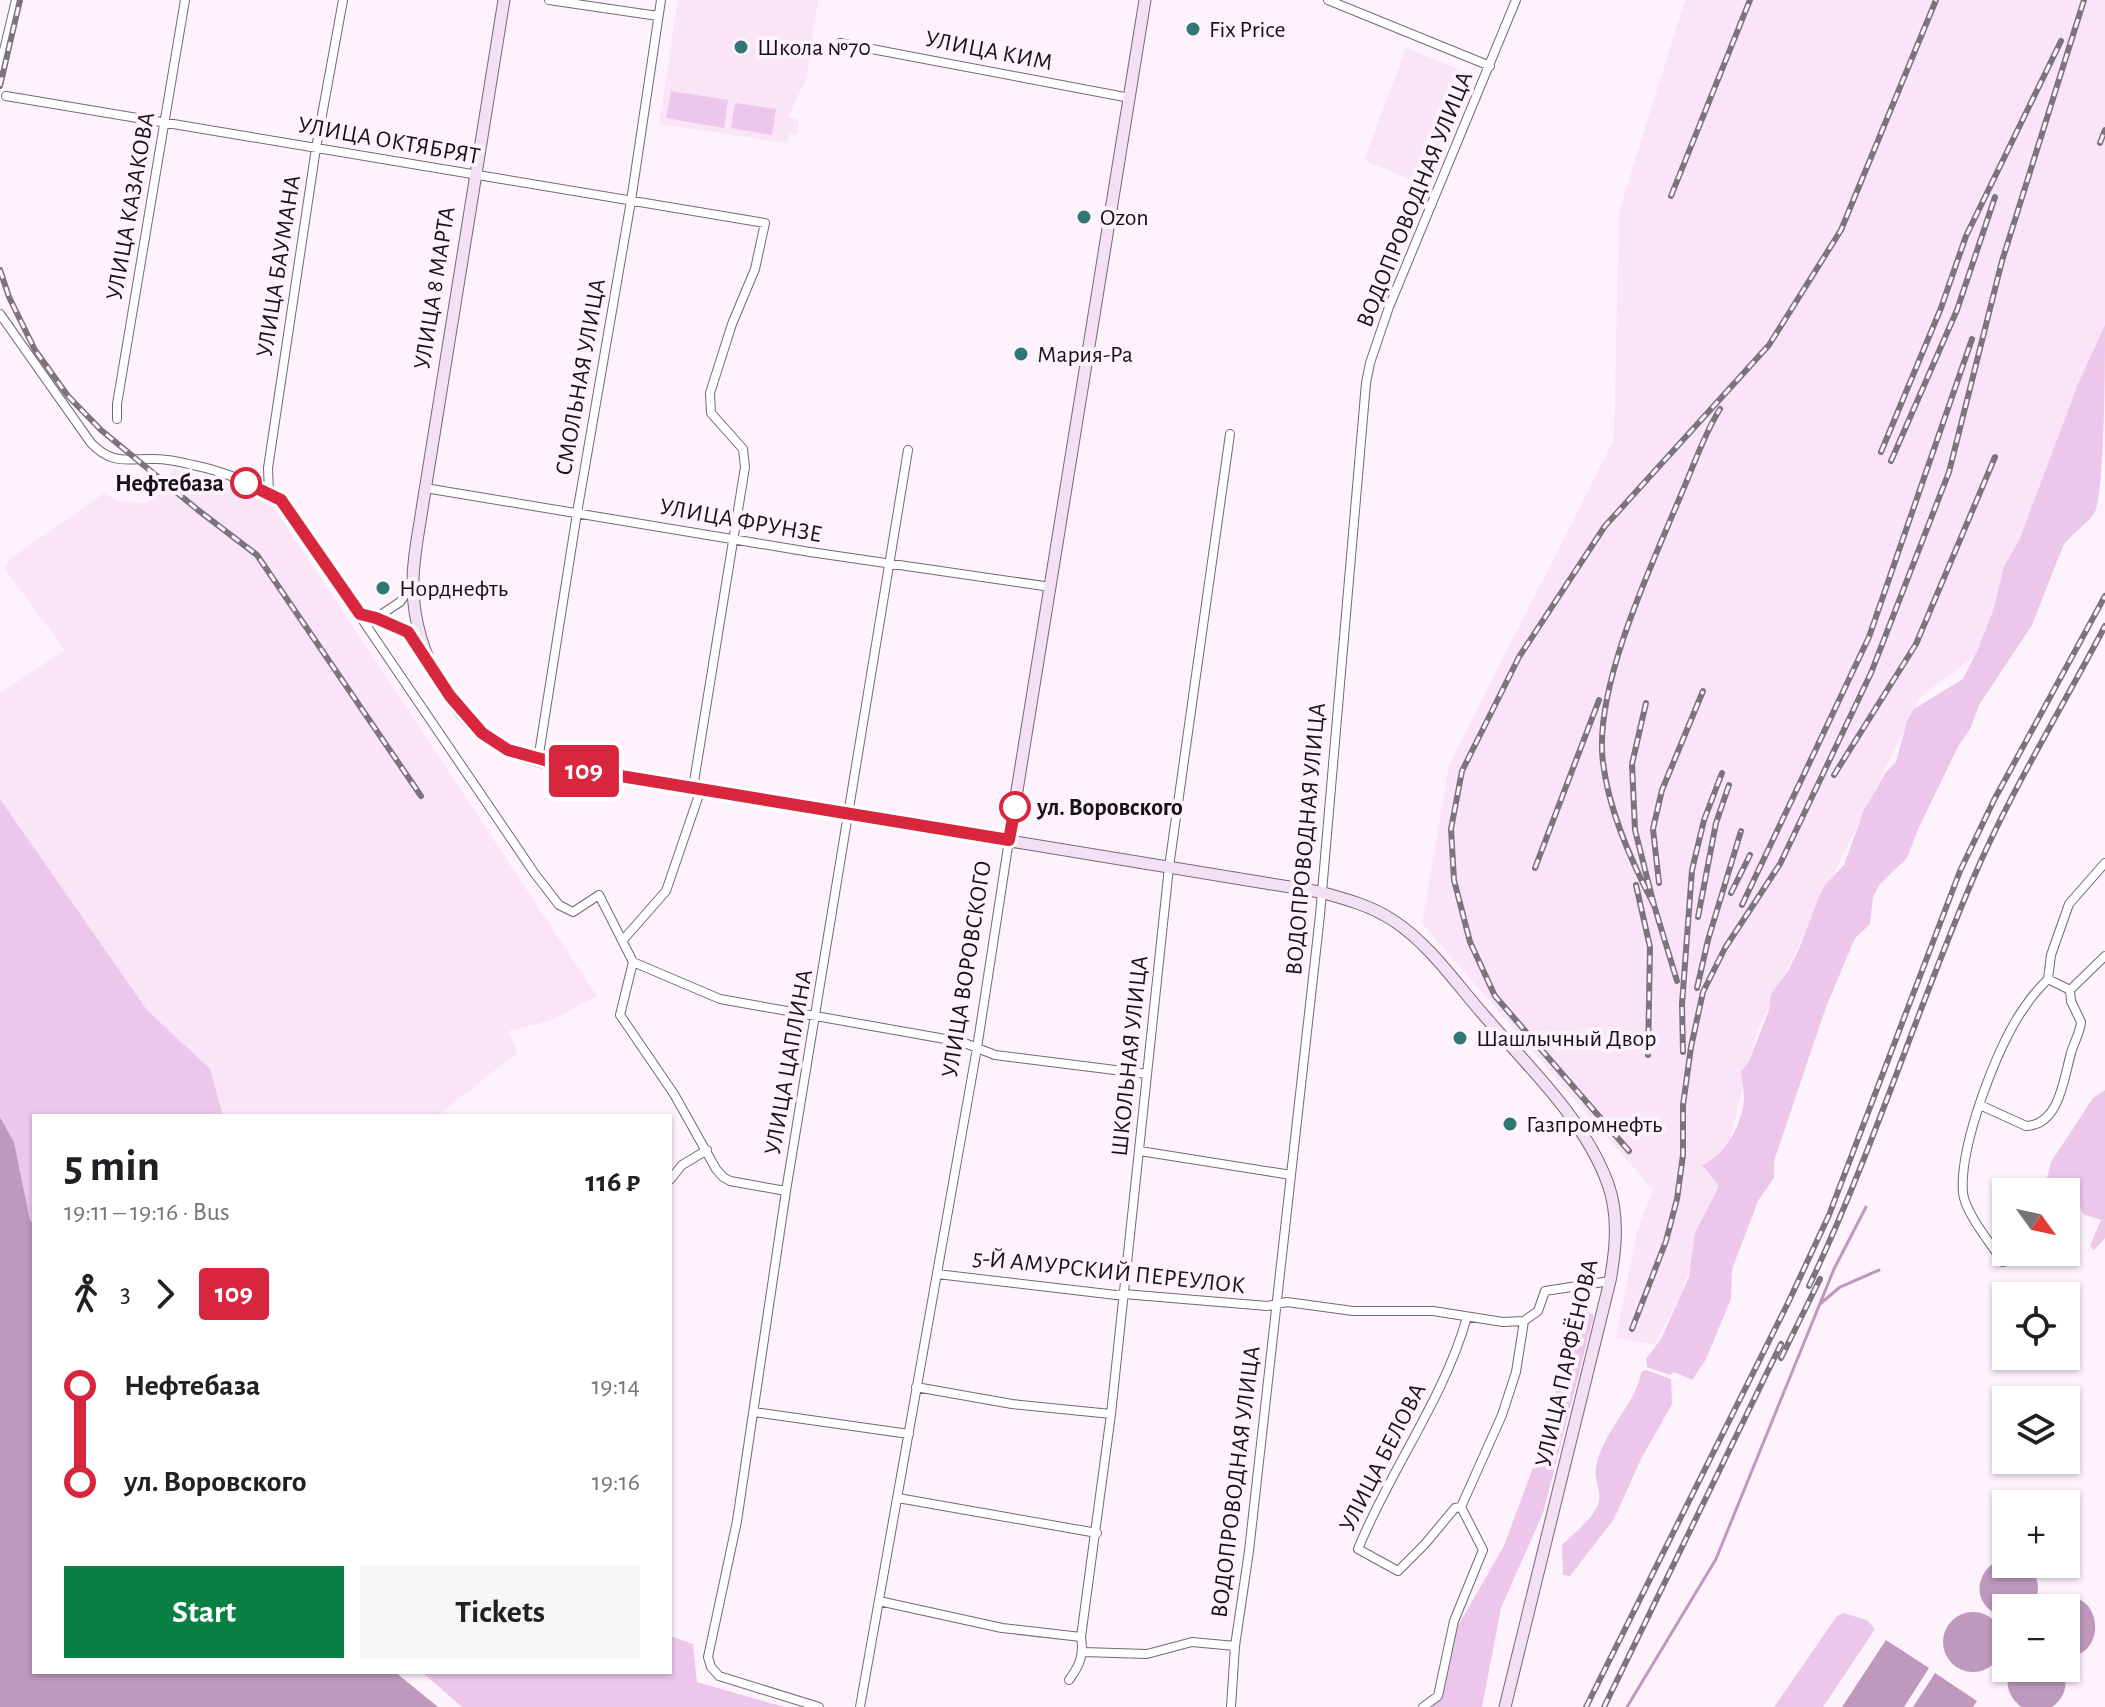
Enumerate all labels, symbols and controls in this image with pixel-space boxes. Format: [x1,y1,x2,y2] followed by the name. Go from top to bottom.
[1209,18,1286,42] place label: Fix Price
[1184,20,1202,38] marker: Fix Price
[923,27,1055,75] street label: УЛИЦА КИМ
[757,36,871,60] place label: Школа №70
[732,38,750,56] marker: Школа №70
[1353,68,1477,331] street label: ВОДОПРОВОДНАЯ УЛИЦА
[103,110,159,302] street label: УЛИЦА КАЗАКОВА
[296,113,482,169] street label: УЛИЦА ОКТЯБРЯТ
[253,173,305,359] street label: УЛИЦА БАУМАНА
[410,205,460,371] street label: УЛИЦА 8 МАРТА
[1100,206,1149,230] place label: Ozon
[1075,208,1093,226] marker: Ozon
[552,277,610,477] street label: СМОЛЬНАЯ УЛИЦА
[1037,343,1133,367] place label: Мария-Ра
[1012,345,1030,363] marker: Мария-Ра
[231,468,261,498] marker: Нефтебаза
[115,472,224,496] place label: Нефтебаза
[658,495,824,547] street label: УЛИЦА ФРУНЗЕ
[399,577,508,601] place label: Норднефть
[374,579,392,597] marker: Норднефть
[1282,702,1330,977] street label: ВОДОПРОВОДНАЯ УЛИЦА
[538,745,630,797] line badge: 109
[565,757,603,785] text: 109
[1000,792,1030,822] marker: ул. Воровского
[1036,796,1183,820] place label: ул. Воровского
[938,859,996,1080] street label: УЛИЦА ВОРОВСКОГО
[1108,954,1152,1158] street label: ШКОЛЬНАЯ УЛИЦА
[761,968,817,1157] street label: УЛИЦА ЦАПЛИНА
[1476,1027,1656,1051] place label: Шашлычный Двор
[1451,1029,1469,1047] marker: Шашлычный Двор
[1526,1113,1662,1137] place label: Газпромнефть
[1501,1115,1519,1133] marker: Газпромнефть
[64,1145,160,1189] text: 5 min
[585,1167,640,1197] text: 116 ₽
[1992,1178,2080,1266] north arrow
[1992,1178,2080,1682] map controls
[64,1199,230,1225] text: 19:11 – 19:16 · Bus
[971,1246,1246,1298] street label: 5-Й АМУРСКИЙ ПЕРЕУЛОК
[1530,1257,1603,1469] street label: УЛИЦА ПАРФЁНОВА
[64,1272,108,1316] icon: walk
[143,1272,187,1316] icon: forward
[215,1280,253,1308] text: 109
[120,1281,131,1307] text: 3
[1992,1282,2080,1370] button: locate
[1207,1345,1265,1619] street label: ВОДОПРОВОДНАЯ УЛИЦА
[124,1371,260,1401] text: Нефтебаза
[591,1373,640,1399] text: 19:14
[1335,1380,1431,1535] street label: УЛИЦА БЕЛОВА
[1992,1386,2080,1474] button: layers
[124,1467,306,1497] text: ул. Воровского
[592,1469,640,1495] text: 19:16
[1992,1490,2080,1578] button: +
[64,1566,344,1658] button: Start
[360,1566,640,1658] button: Tickets
[1992,1594,2080,1682] button: −

